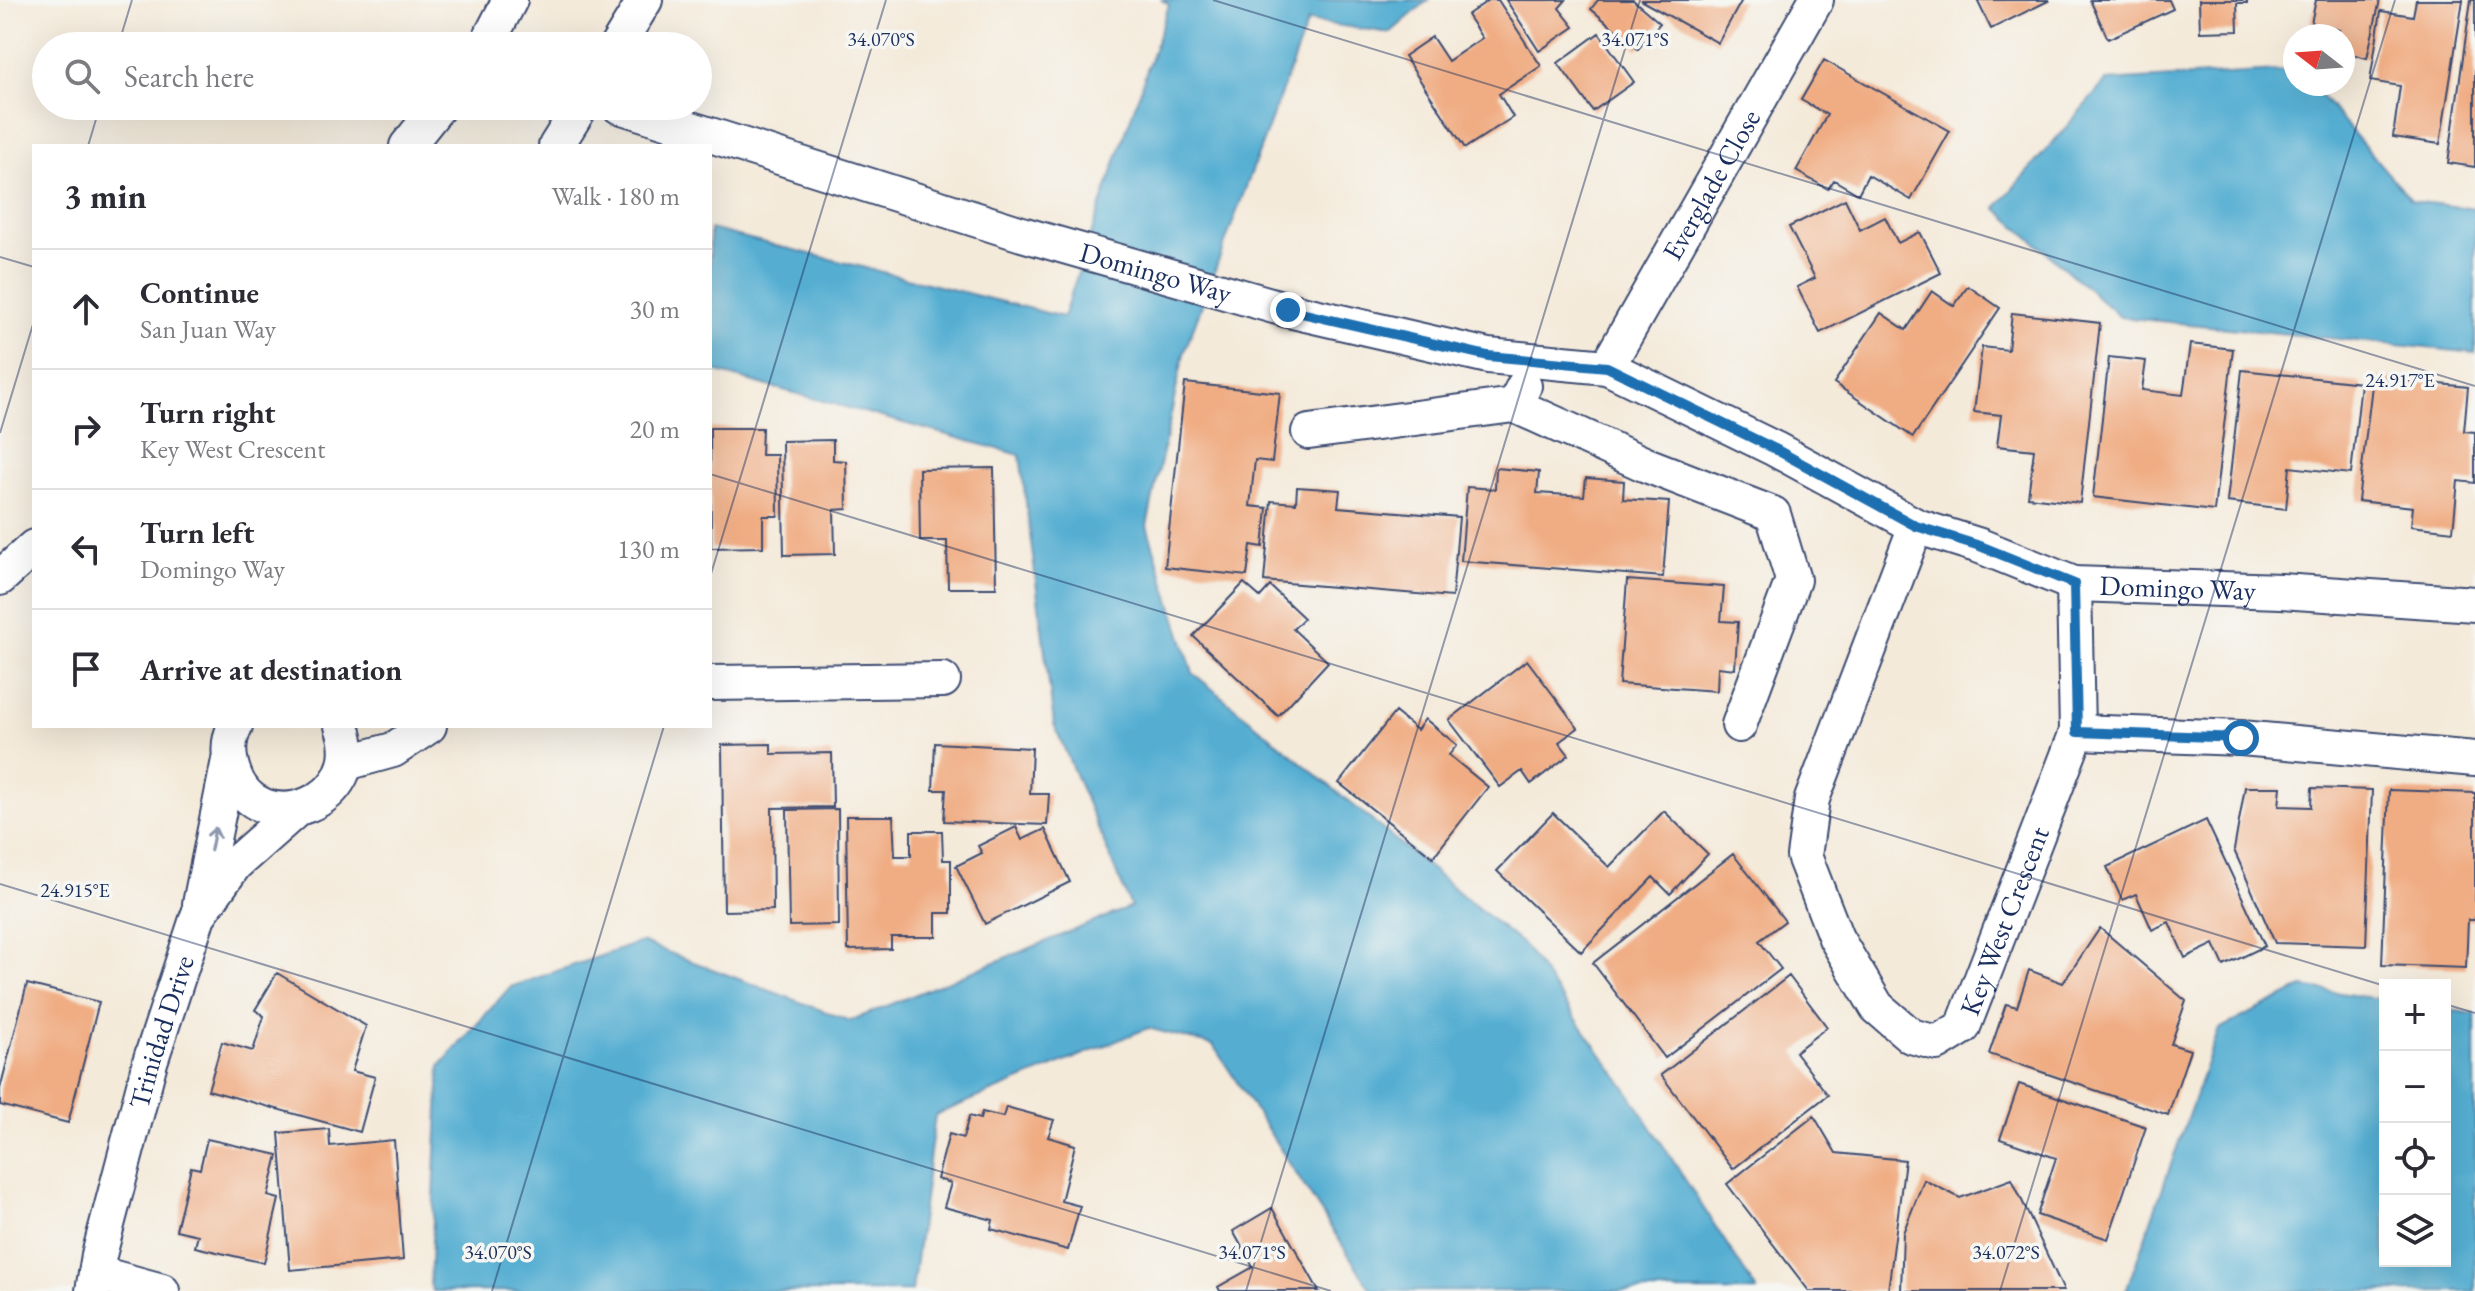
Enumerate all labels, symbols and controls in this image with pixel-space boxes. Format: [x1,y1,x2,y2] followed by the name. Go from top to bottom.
[2283,24,2355,96] north arrow
[847,26,915,52] text: 34.070°S
[1601,26,1669,52] text: 34.071°S
[32,32,712,120] search box
[60,54,104,98] icon: search
[124,57,254,96] text: Search here
[1654,103,1768,266] street label: Everglade Close
[64,174,147,218] text: 3 min
[552,179,680,213] text: Walk · 180 m
[1076,233,1237,311] street label: Domingo Way
[140,273,259,312] text: Continue
[64,287,108,331] icon: ahead
[630,292,680,326] text: 30 m
[1270,292,1306,328] route end
[140,312,276,346] text: San Juan Way
[2365,367,2435,393] text: 24.917°E
[140,393,276,432] text: Turn right
[64,407,108,451] icon: right
[630,412,680,446] text: 20 m
[140,432,325,466] text: Key West Crescent
[140,513,254,552] text: Turn left
[64,527,108,571] icon: left
[617,532,680,566] text: 130 m
[140,552,285,586] text: Domingo Way
[2099,567,2257,608] street label: Domingo Way
[64,647,108,691] icon: arrive
[140,650,402,689] text: Arrive at destination
[2223,720,2259,756] route start
[1951,821,2057,1020] street label: Key West Crescent
[206,827,221,852] one-way arrow
[40,877,110,903] text: 24.915°E
[120,951,202,1113] street label: Trinidad Drive
[2379,979,2451,1267] map controls
[2379,979,2451,1051] button: +
[2379,1051,2451,1123] button: −
[2379,1123,2451,1195] button: locate
[2379,1195,2451,1267] button: layers
[464,1239,532,1265] text: 34.070°S
[1218,1239,1286,1265] text: 34.071°S
[1972,1239,2040,1265] text: 34.072°S

